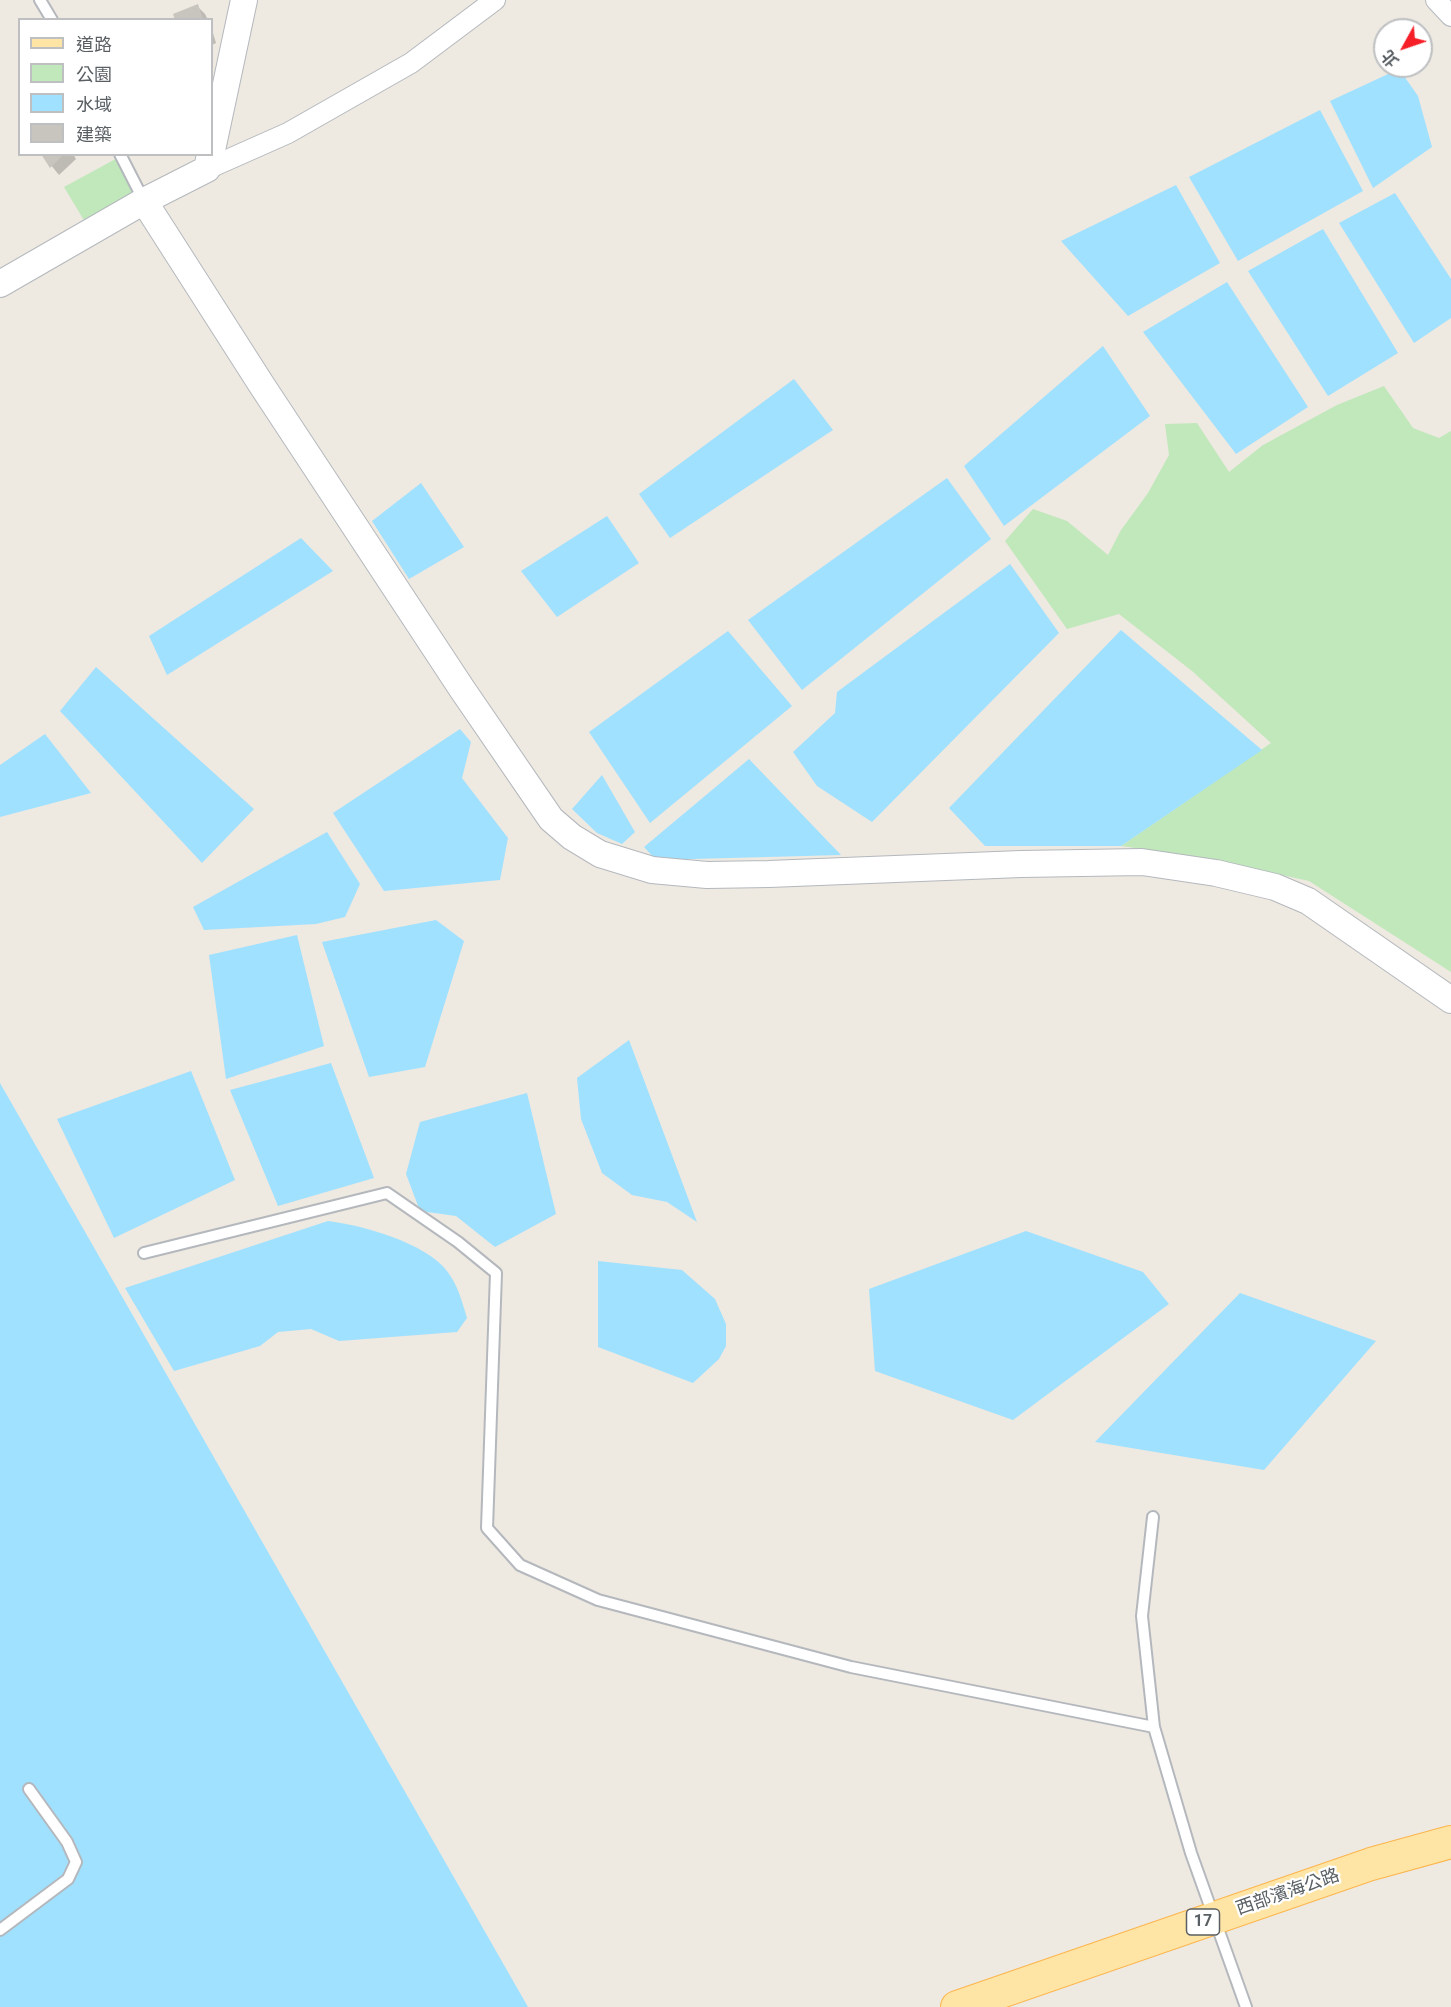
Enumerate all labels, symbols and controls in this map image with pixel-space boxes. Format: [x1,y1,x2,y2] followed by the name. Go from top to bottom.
[18,18,213,156] legend
[1373,18,1433,78] north arrow
[76,34,112,55] text: 道路
[1378,46,1403,71] text: 北
[76,64,112,85] text: 公園
[76,94,112,115] text: 水域
[76,124,112,145] text: 建築
[1233,1865,1343,1921] street label: 西部濱海公路
[1186,1909,1220,1935] road number: 17

